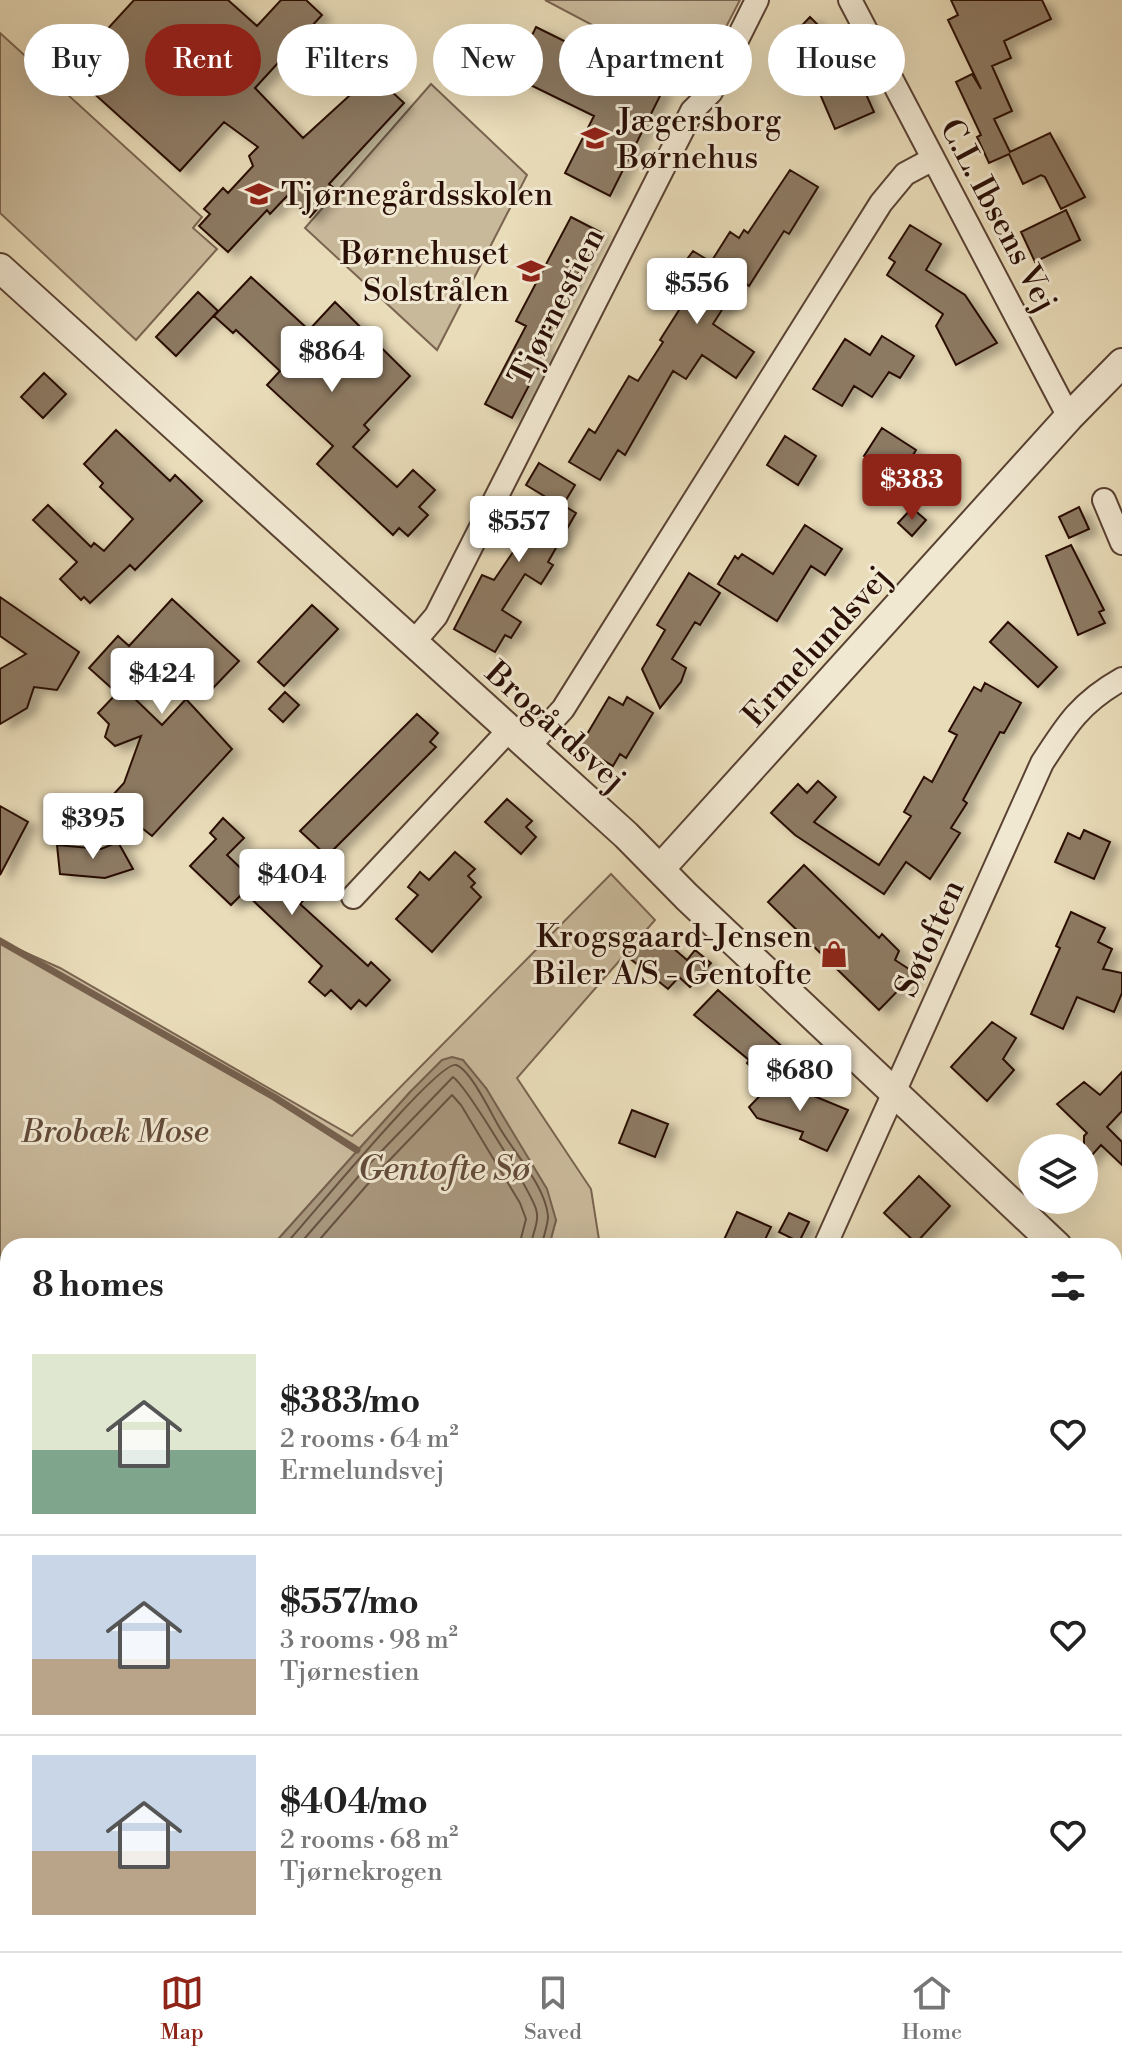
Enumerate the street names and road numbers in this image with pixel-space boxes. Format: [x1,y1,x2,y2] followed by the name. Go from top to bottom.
[931,112,1066,319] street label: C.L. Ibsens Vej
[500,221,614,392] street label: Tjørnestien
[734,558,899,735] street label: Ermelundsvej
[476,653,634,800] street label: Brogårdsvej
[886,874,973,1003] street label: Søtoften

